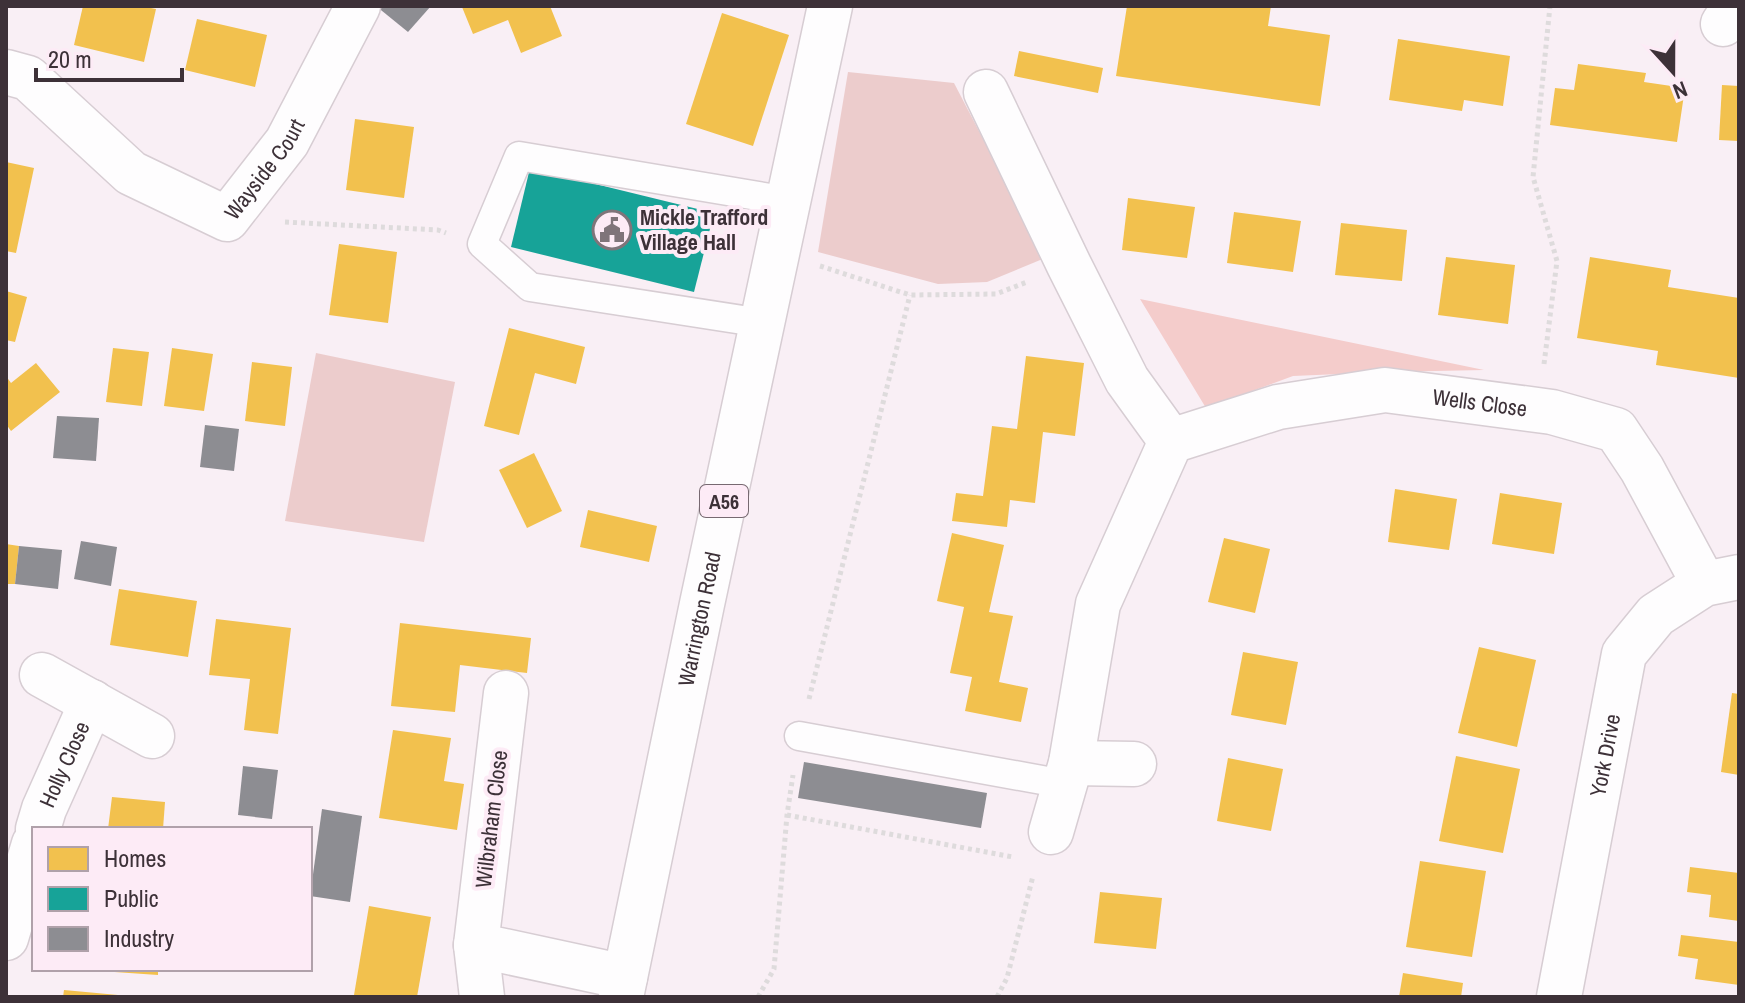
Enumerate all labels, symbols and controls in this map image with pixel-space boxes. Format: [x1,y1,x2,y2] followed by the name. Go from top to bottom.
[36,32,182,82] scale bar
[1633,32,1713,112] north arrow
[48,43,92,75] text: 20 m
[1669,74,1692,107] text: N
[217,113,312,226] street label: Wayside Court
[640,202,768,257] place label: Mickle Trafford Village Hall
[591,209,633,251] public building icon: Mickle Trafford Village Hall
[1431,381,1529,424] street label: Wells Close
[700,485,748,517] road number: A56
[670,549,728,689] street label: Warrington Road
[1582,711,1627,799] street label: York Drive
[32,716,96,812] street label: Holly Close
[468,749,514,889] street label: Wilbraham Close
[32,827,312,971] legend
[104,842,166,874] text: Homes
[104,882,159,914] text: Public
[104,922,174,954] text: Industry

